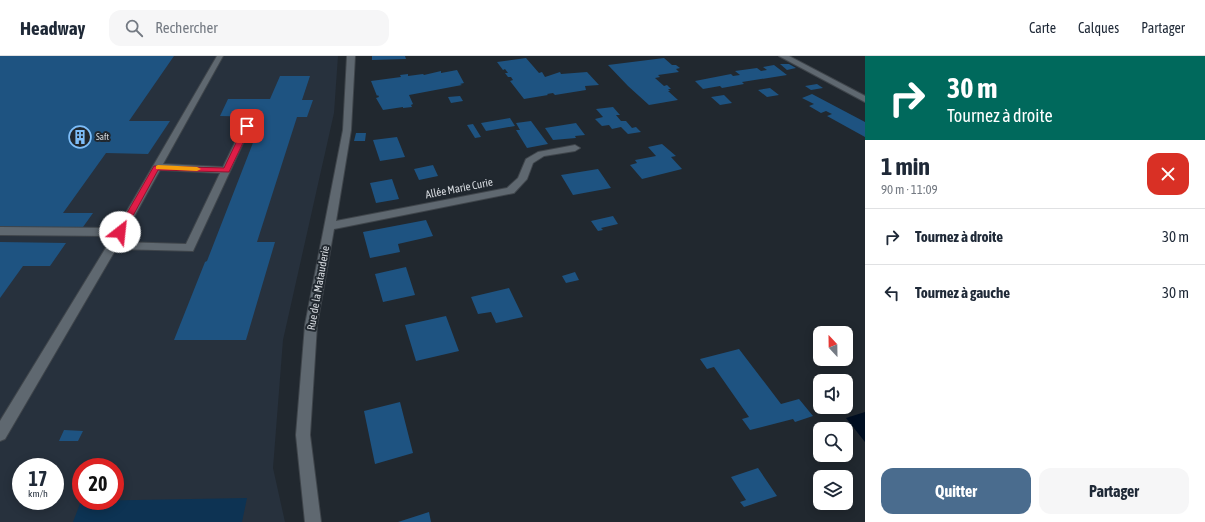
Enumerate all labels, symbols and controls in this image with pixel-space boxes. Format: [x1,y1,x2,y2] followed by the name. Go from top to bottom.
[109,10,389,46] search box
[20,17,85,39] text: Headway
[123,17,145,39] icon: search
[155,19,218,36] text: Rechercher
[1029,20,1056,36] text: Carte
[1078,20,1119,36] text: Calques
[1141,20,1185,36] text: Partager
[881,72,933,124] icon: right
[947,72,997,104] text: 30 m
[947,105,1053,126] text: Tournez à droite
[230,109,264,143] pin
[236,115,258,137] icon: arrive
[67,124,93,150] building icon: Saft
[96,132,109,142] place label: Saft
[881,153,930,180] text: 1 min
[1147,153,1189,195] button: close
[424,176,494,200] street label: Allée Marie Curie
[881,182,938,197] text: 90 m · 11:09
[99,211,141,253] position arrow
[881,226,903,248] icon: right
[915,228,1003,245] text: Tournez à droite
[1162,228,1189,245] text: 30 m
[305,245,331,331] street label: Rue de la Matauderie
[881,282,903,304] icon: left
[915,284,1010,301] text: Tournez à gauche
[1162,284,1189,301] text: 30 m
[813,326,853,366] north arrow
[813,326,853,510] map controls
[813,374,853,414] button: sound
[813,422,853,462] button: search
[72,458,124,510] speed limit sign: 20
[29,467,47,490] text: 17
[881,468,1031,514] button: Quitter
[1039,468,1189,514] button: Partager
[813,470,853,510] button: layers
[28,488,48,499] text: km/h

